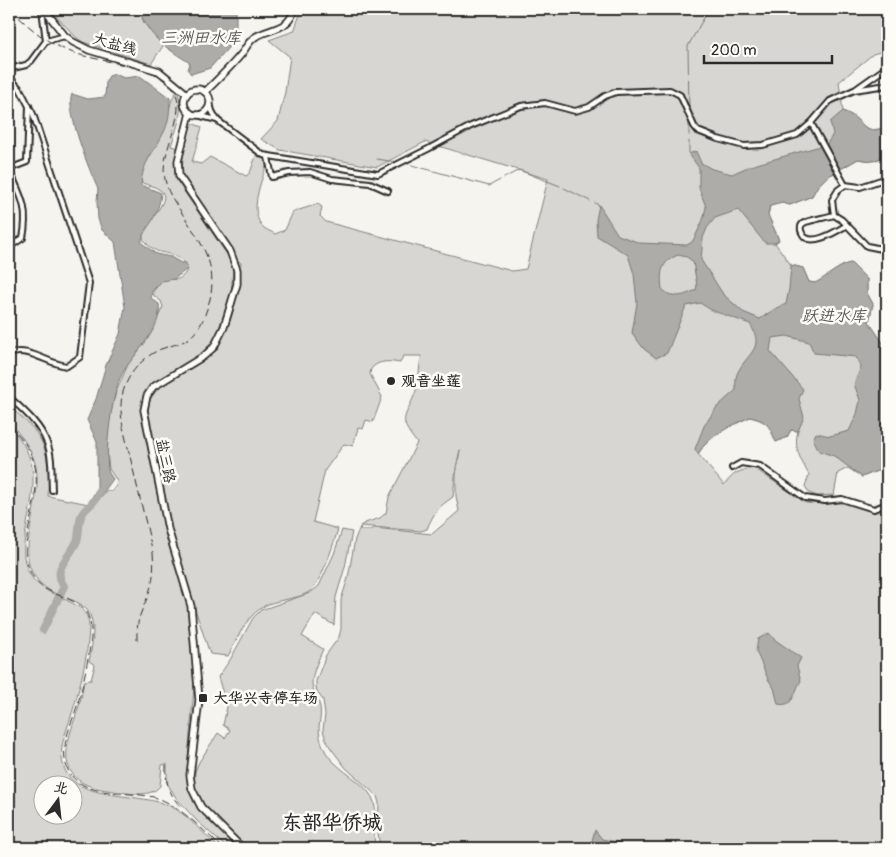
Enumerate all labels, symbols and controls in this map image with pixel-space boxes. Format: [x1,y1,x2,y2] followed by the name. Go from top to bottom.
[161,28,243,48] water label: 三洲田水库
[91,29,139,60] street label: 大盐线
[704,32,831,64] scale bar
[711,41,756,60] text: 200 m
[802,306,868,326] water label: 跃进水库
[401,372,461,391] place label: 观音坐莲
[385,375,397,387] marker: 观音坐莲
[152,437,179,485] street label: 盐三路
[213,689,318,708] place label: 大华兴寺停车场
[197,692,209,704] marker: 大华兴寺停车场
[32,774,82,824] north arrow
[52,778,70,798] text: 北
[282,810,382,835] district label: 东部华侨城

